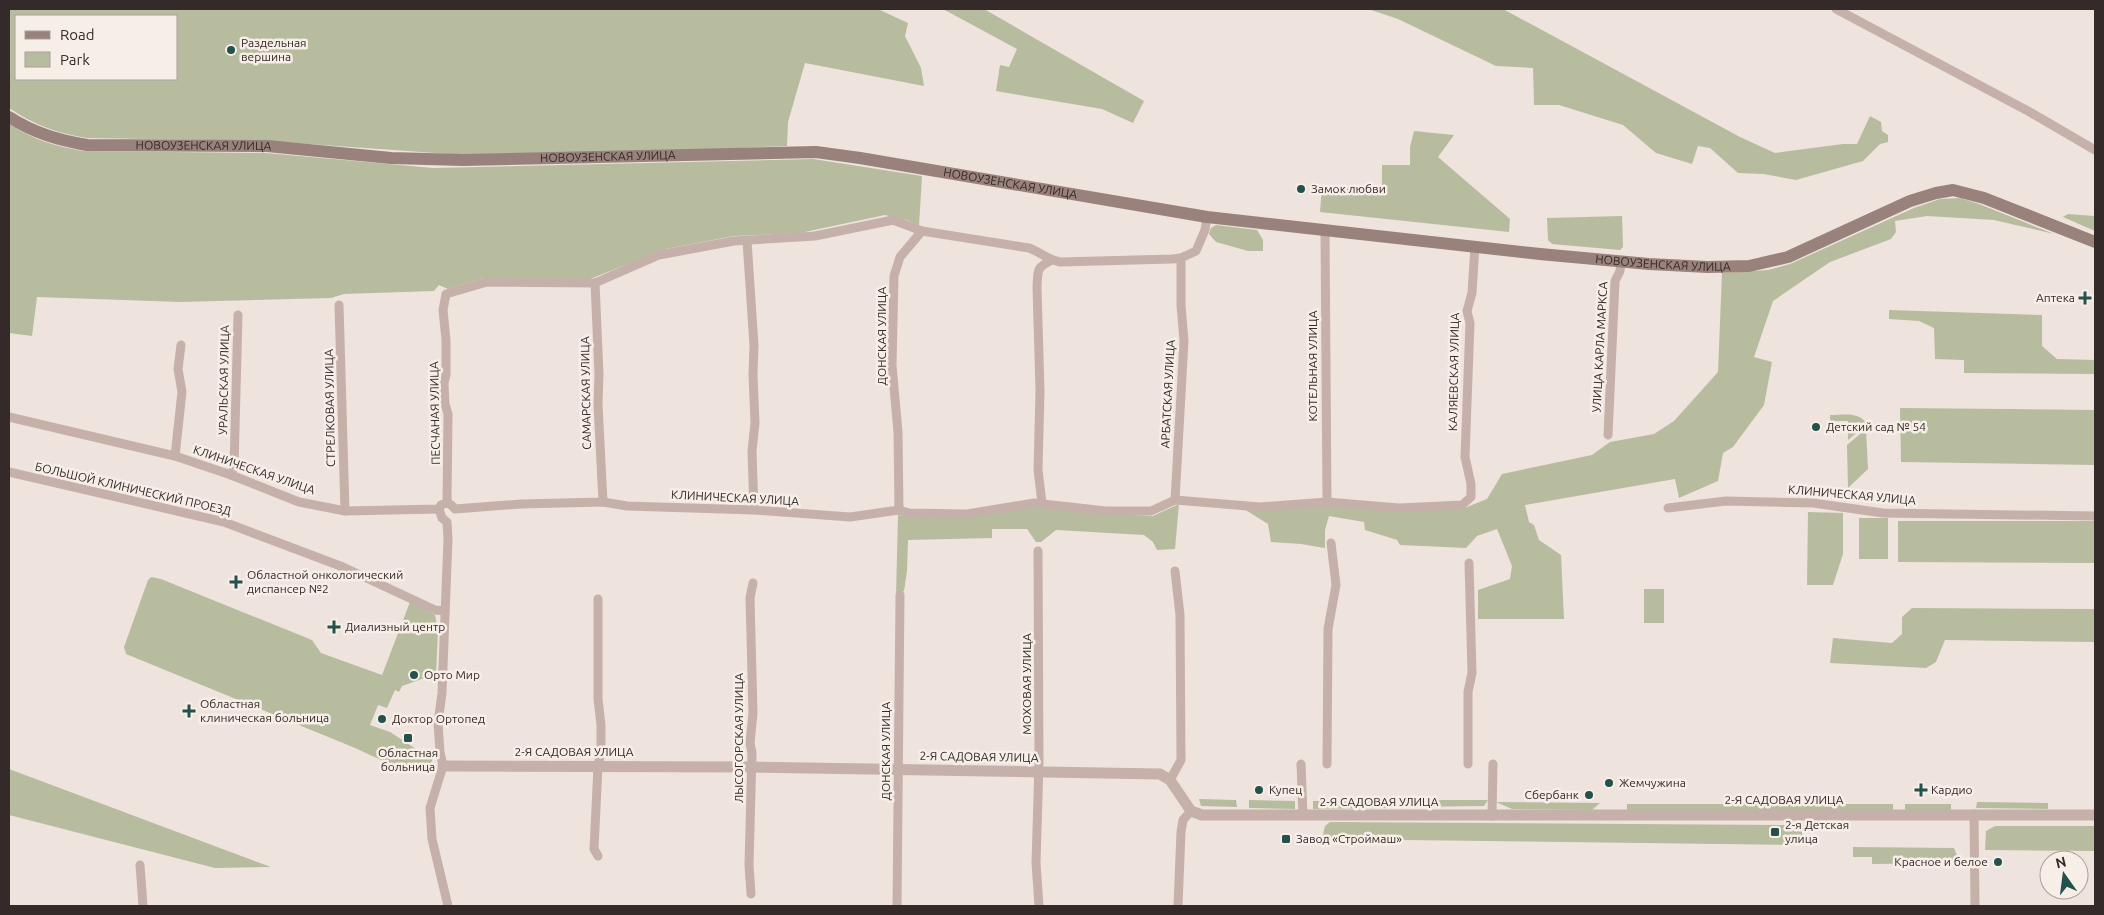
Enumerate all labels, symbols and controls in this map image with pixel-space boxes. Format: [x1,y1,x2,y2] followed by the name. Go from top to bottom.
[15,15,178,80] legend
[60,26,95,43] text: Road
[241,36,307,63] place label: Раздельная вершина
[225,44,237,56] marker: Раздельная вершина
[60,51,90,68] text: Park
[136,138,272,152] street label: НОВОУЗЕНСКАЯ УЛИЦА
[540,148,676,164] street label: НОВОУЗЕНСКАЯ УЛИЦА
[942,165,1079,201] street label: НОВОУЗЕНСКАЯ УЛИЦА
[1311,182,1386,195] place label: Замок любви
[1295,183,1307,195] marker: Замок любви
[1595,252,1731,273] street label: НОВОУЗЕНСКАЯ УЛИЦА
[1590,281,1609,413] street label: УЛИЦА КАРЛА МАРКСА
[875,286,888,385] street label: ДОНСКАЯ УЛИЦА
[2036,291,2075,304] place label: Аптека
[2079,292,2091,304] marker: Аптека
[1306,310,1319,422] street label: КОТЕЛЬНАЯ УЛИЦА
[1446,312,1461,431] street label: КАЛЯЕВСКАЯ УЛИЦА
[216,325,231,435] street label: УРАЛЬСКАЯ УЛИЦА
[578,336,593,450] street label: САМАРСКАЯ УЛИЦА
[1158,339,1177,449] street label: АРБАТСКАЯ УЛИЦА
[322,349,337,467] street label: СТРЕЛКОВАЯ УЛИЦА
[427,361,442,465] street label: ПЕСЧАНАЯ УЛИЦА
[1826,420,1926,433] place label: Детский сад № 54
[1810,421,1822,433] marker: Детский сад № 54
[191,443,317,497] street label: КЛИНИЧЕСКАЯ УЛИЦА
[34,460,232,517] street label: БОЛЬШОЙ КЛИНИЧЕСКИЙ ПРОЕЗД
[1788,482,1917,507] street label: КЛИНИЧЕСКАЯ УЛИЦА
[671,488,800,507] street label: КЛИНИЧЕСКАЯ УЛИЦА
[247,568,403,595] place label: Областной онкологический диспансер №2
[229,575,243,589] marker: Областной онкологический диспансер №2
[327,620,341,634] marker: Диализный центр
[345,620,445,633] place label: Диализный центр
[1020,633,1033,735] street label: МОХОВАЯ УЛИЦА
[424,668,480,681] place label: Орто Мир
[408,669,420,681] marker: Орто Мир
[732,673,745,803] street label: ЛЫСОГОРСКАЯ УЛИЦА
[200,697,329,724] place label: Областная клиническая больница
[879,701,892,800] street label: ДОНСКАЯ УЛИЦА
[182,704,196,718] marker: Областная клиническая больница
[392,712,485,725] place label: Доктор Ортопед
[376,713,388,725] marker: Доктор Ортопед
[402,732,414,744] marker: Областная больница
[514,745,634,758] street label: 2-Я САДОВАЯ УЛИЦА
[378,746,438,773] place label: Областная больница
[919,749,1039,764] street label: 2-Я САДОВАЯ УЛИЦА
[1619,776,1686,789] place label: Жемчужина
[1603,777,1615,789] marker: Жемчужина
[1269,783,1302,796] place label: Купец
[1931,783,1973,796] place label: Кардио
[1253,784,1265,796] marker: Купец
[1915,784,1927,796] marker: Кардио
[1525,788,1579,801] place label: Сбербанк
[1583,789,1595,801] marker: Сбербанк
[1724,793,1844,806] street label: 2-Я САДОВАЯ УЛИЦА
[1319,795,1439,808] street label: 2-Я САДОВАЯ УЛИЦА
[1785,818,1849,845] place label: 2-я Детская улица
[1769,826,1781,838] marker: 2-я Детская улица
[1296,832,1402,845] place label: Завод «Строймаш»
[1280,833,1292,845] marker: Завод «Строймаш»
[2039,850,2089,900] north arrow
[2054,853,2068,871] text: N
[1894,855,1988,868] place label: Красное и белое
[1992,856,2004,868] marker: Красное и белое

